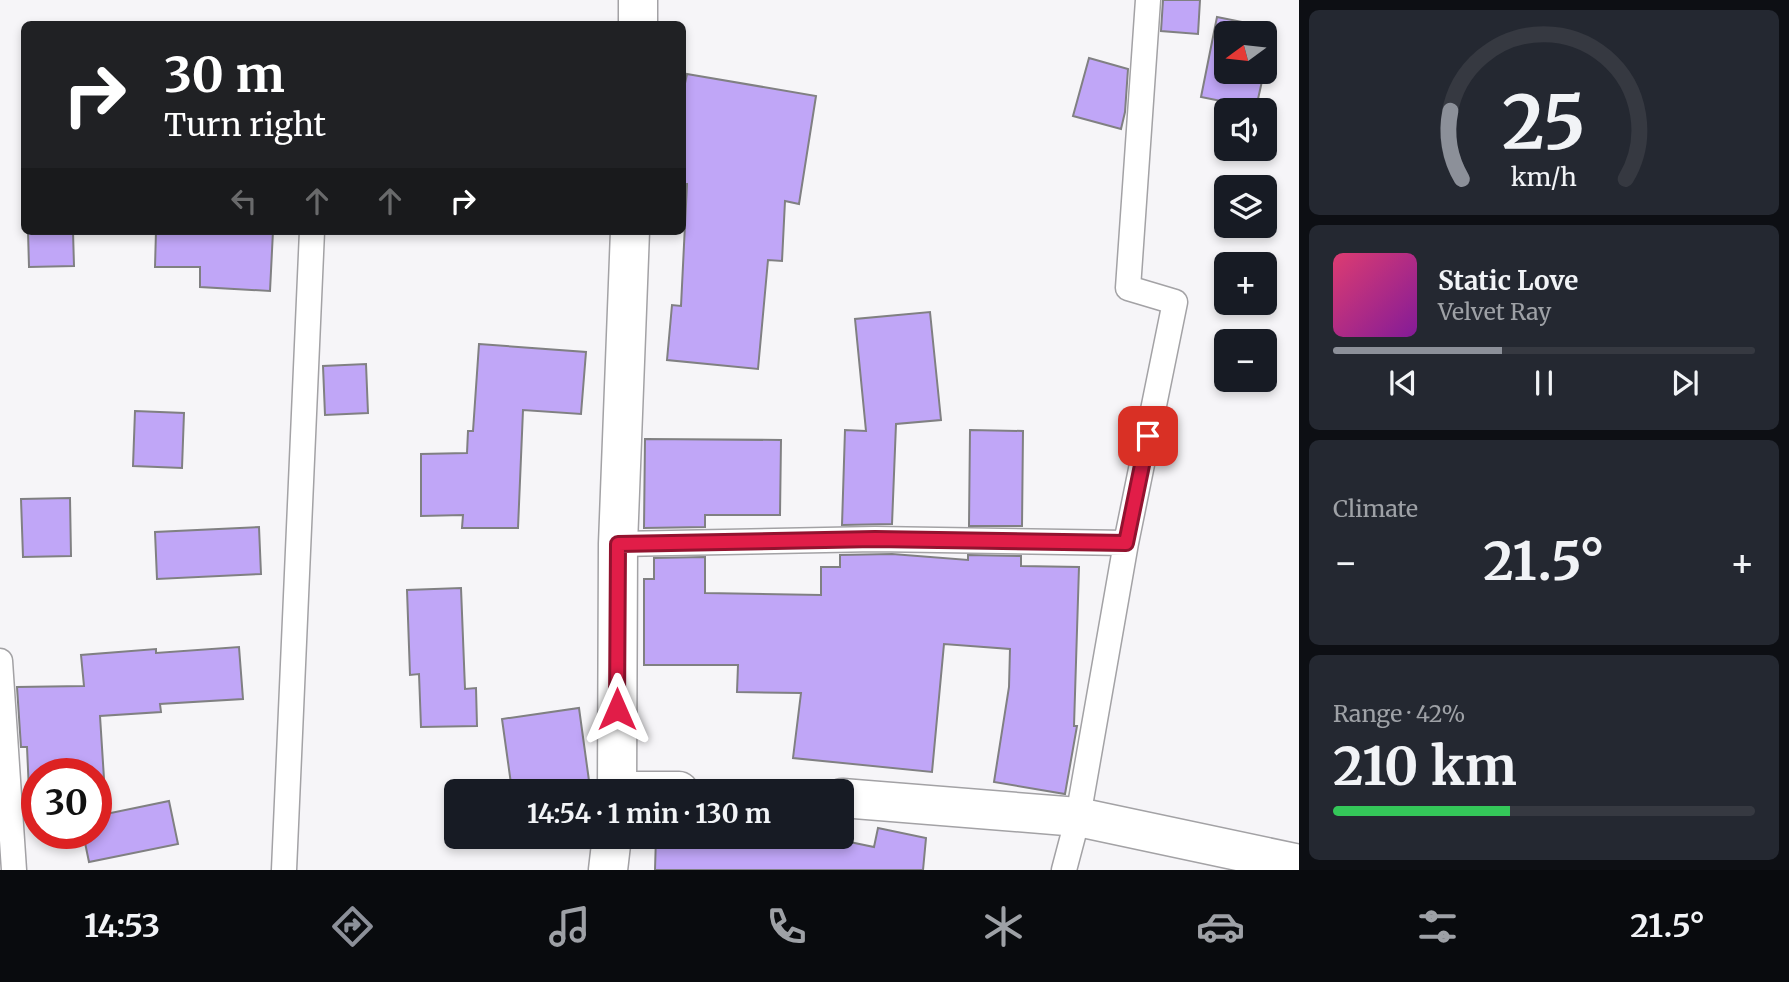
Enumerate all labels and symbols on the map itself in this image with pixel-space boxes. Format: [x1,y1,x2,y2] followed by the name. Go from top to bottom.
[1214,21,1278,84] north arrow
[1118,406,1178,466] pin
[580,672,654,746] position arrow
[21,758,112,849] speed limit sign: 30

